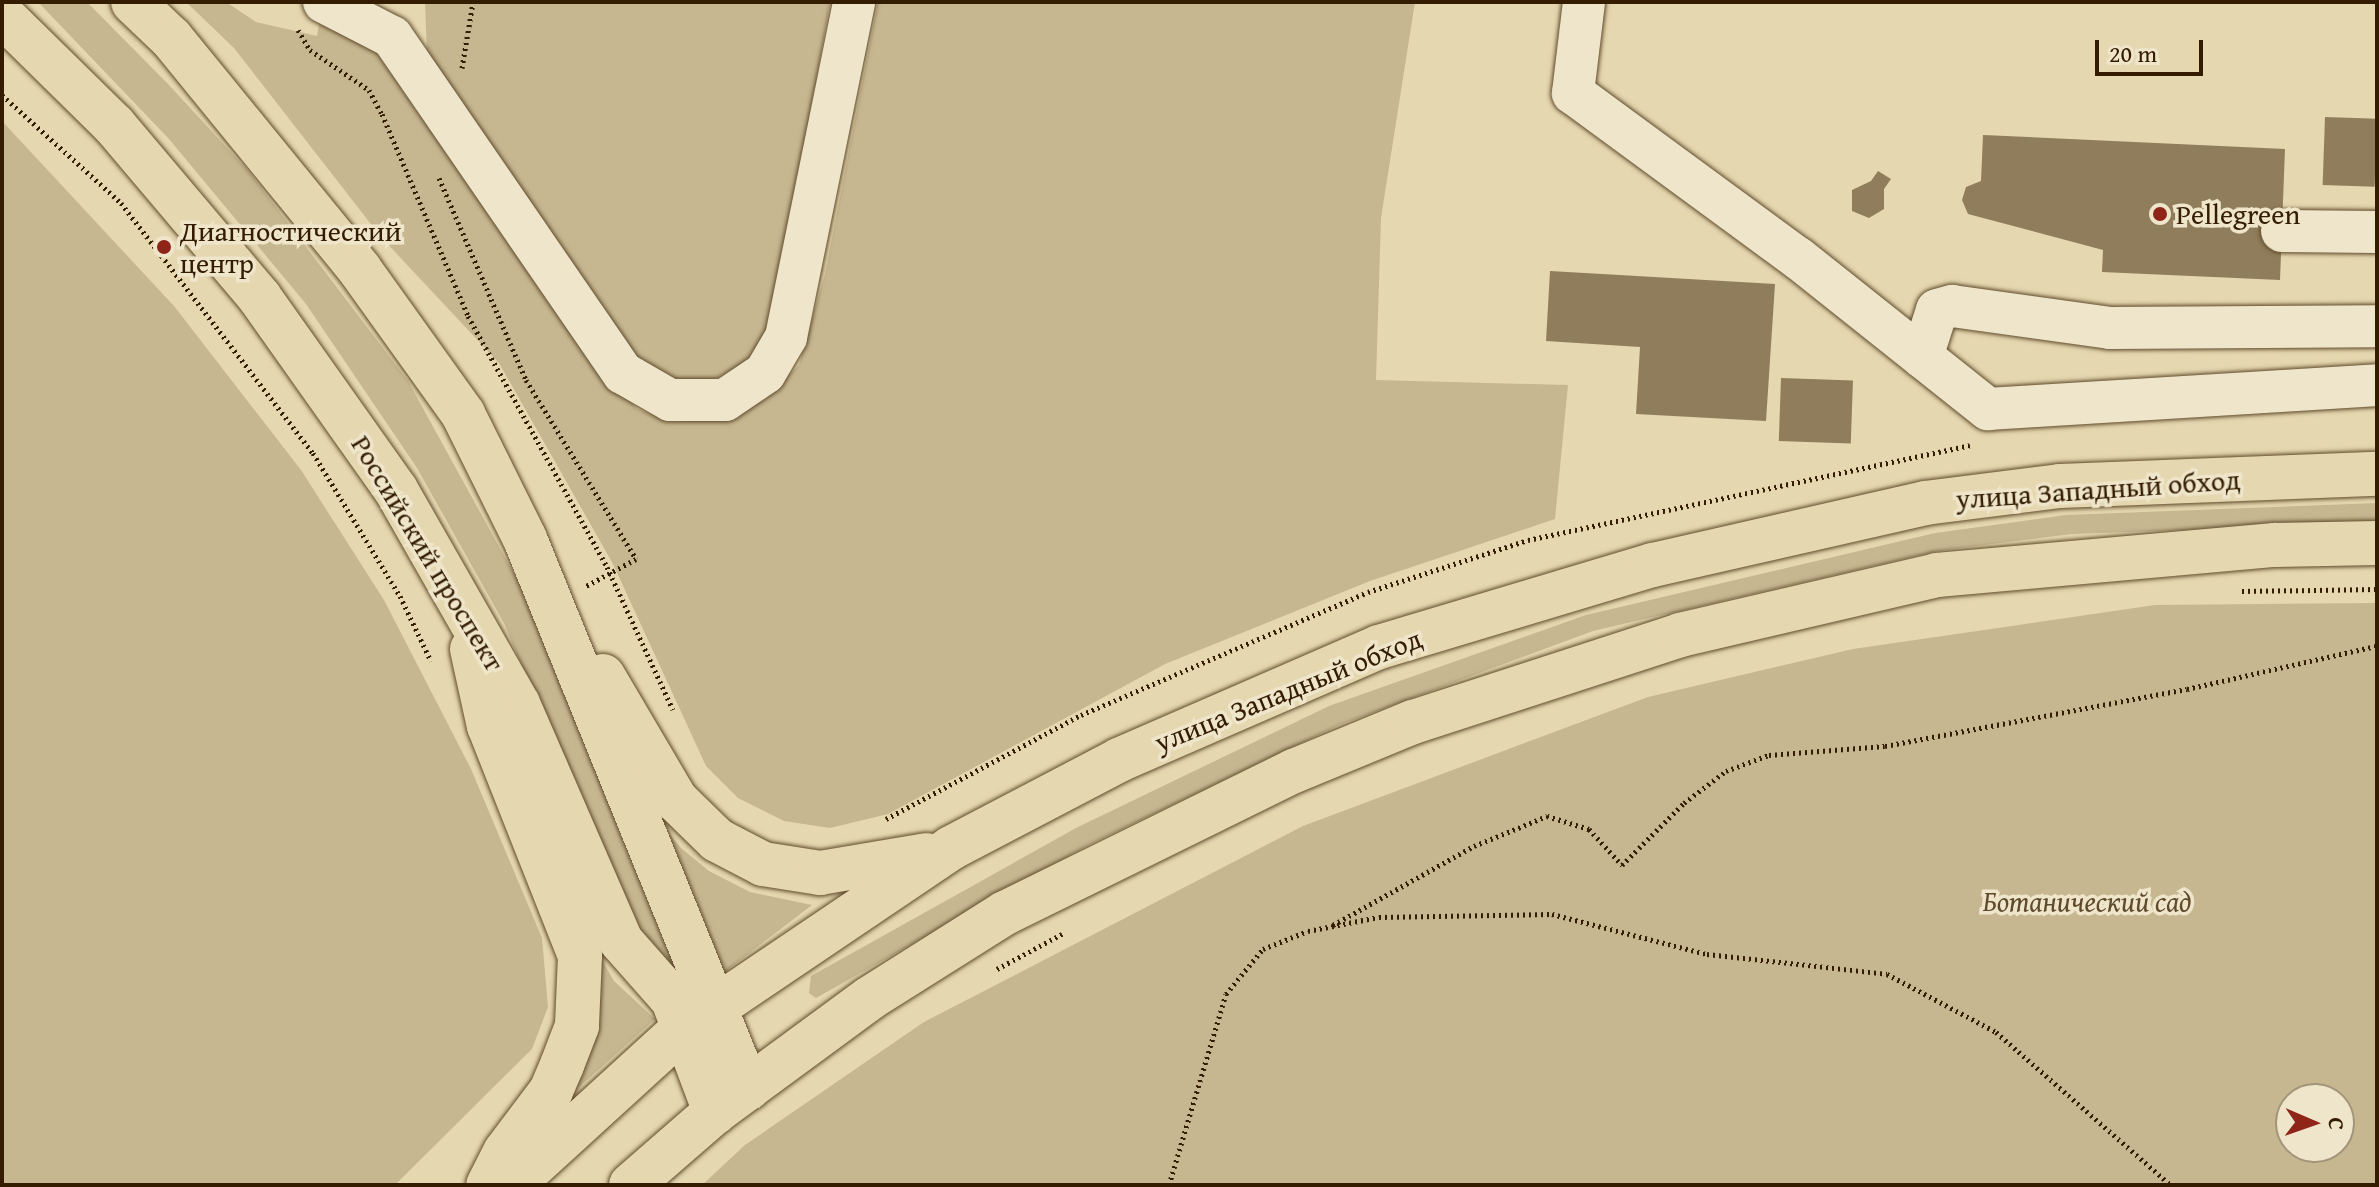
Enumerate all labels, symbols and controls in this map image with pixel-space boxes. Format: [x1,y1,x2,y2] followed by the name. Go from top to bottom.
[2099,24,2207,74] scale bar
[2109,36,2157,71] text: 20 m
[2176,197,2300,231] place label: Pellegreen
[2151,205,2169,223] marker: Pellegreen
[180,214,401,280] place label: Диагностический центр
[155,238,173,256] marker: Диагностический центр
[344,429,512,677] street label: Российский проспект
[1955,462,2241,516] street label: улица Западный обход
[1150,621,1426,759] street label: улица Западный обход
[1983,884,2191,918] park label: Ботанический сад
[2275,1083,2355,1163] north arrow
[2321,1117,2353,1131] text: С

